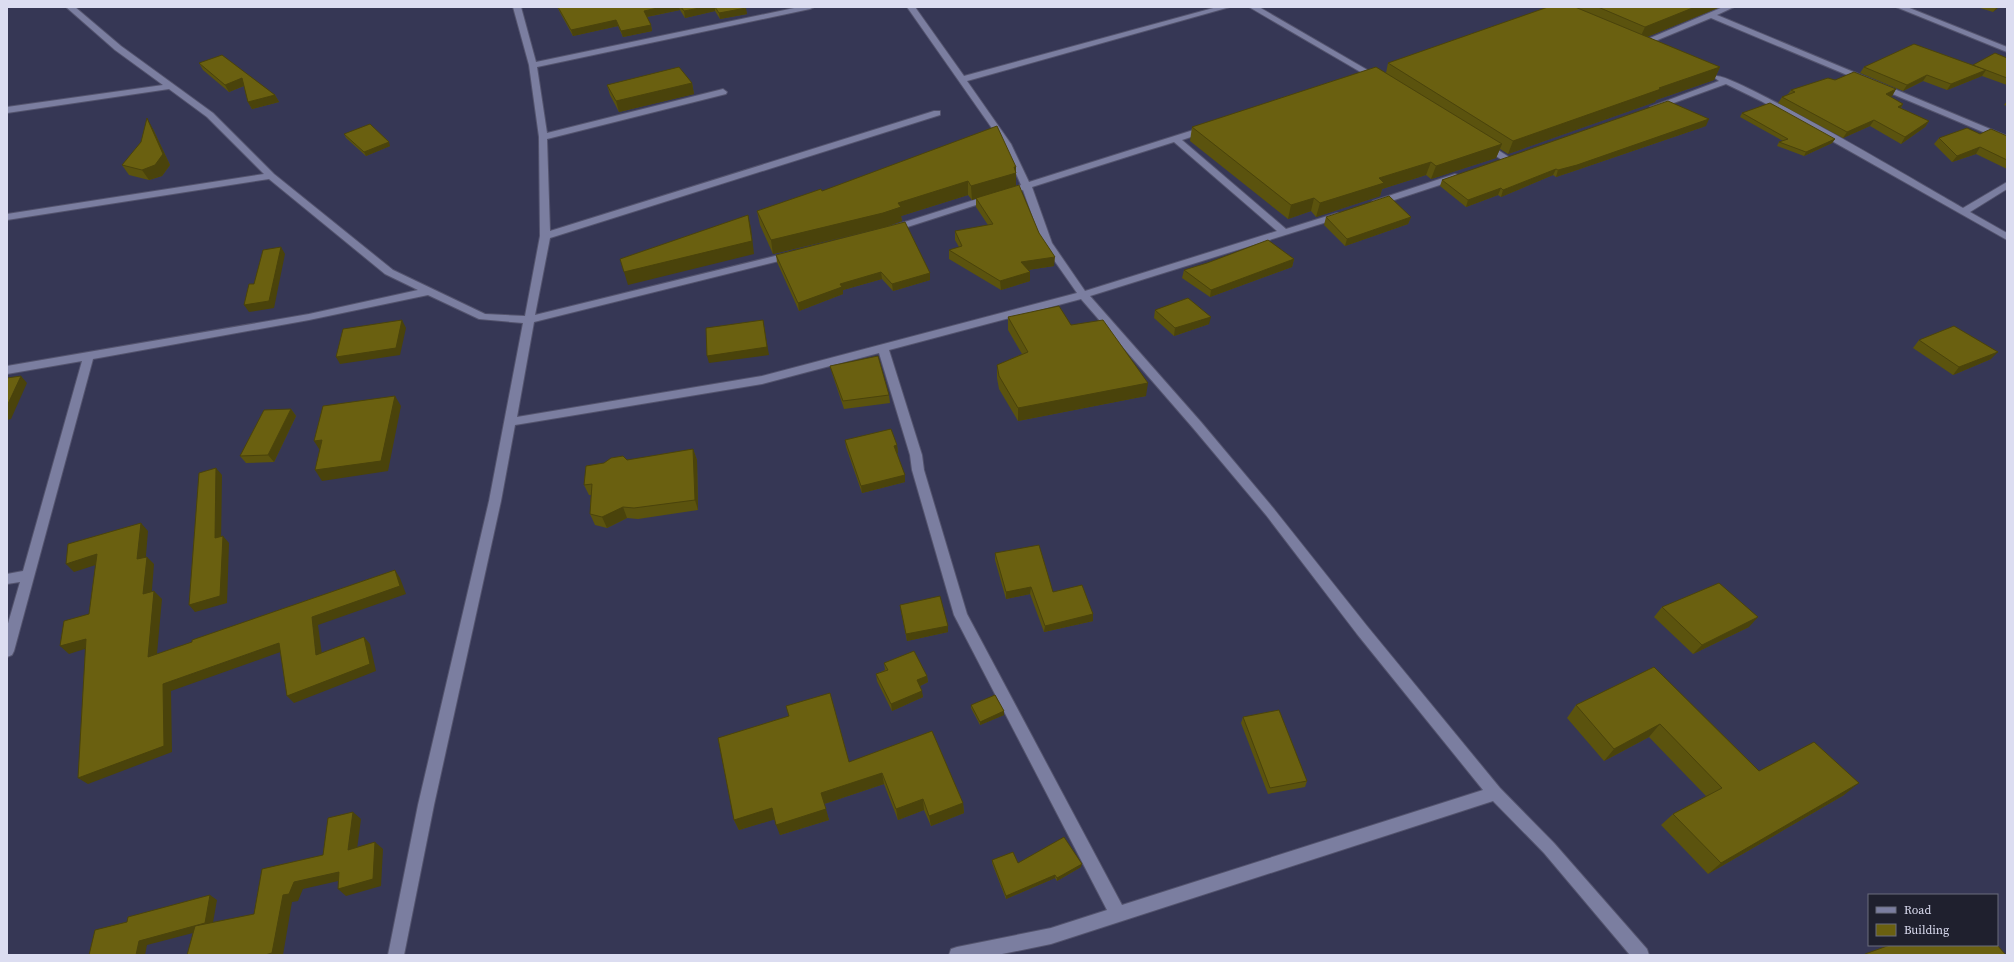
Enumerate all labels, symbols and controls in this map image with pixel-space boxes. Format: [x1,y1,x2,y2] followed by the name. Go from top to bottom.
[1868,894,1998,946] legend
[1904,902,1931,918] text: Road
[1904,922,1949,938] text: Building

